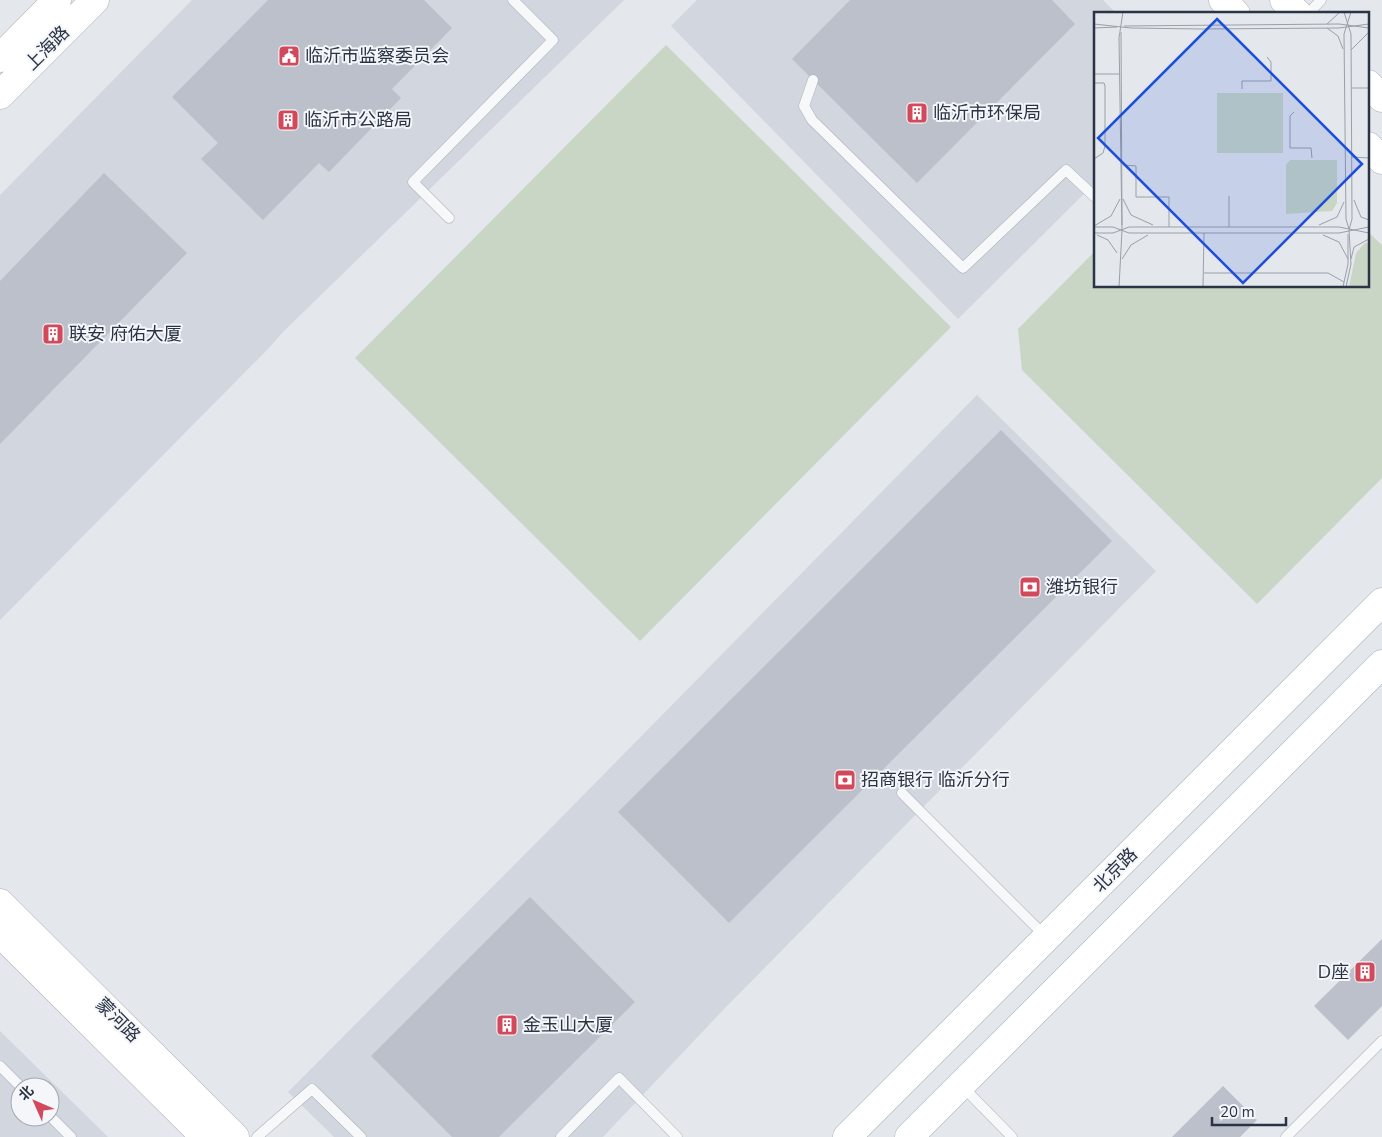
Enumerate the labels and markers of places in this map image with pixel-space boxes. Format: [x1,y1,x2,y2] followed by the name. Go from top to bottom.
[277,44,301,68] public building icon: 临沂市监察委员会
[305,44,449,68] place label: 临沂市监察委员会
[905,101,929,125] building icon: 临沂市环保局
[933,101,1041,125] place label: 临沂市环保局
[276,108,300,132] building icon: 临沂市公路局
[304,108,412,132] place label: 临沂市公路局
[41,322,65,346] building icon: 联安 府佑大厦
[69,322,182,346] place label: 联安 府佑大厦
[1018,575,1042,599] bank icon: 潍坊银行
[1046,575,1118,599] place label: 潍坊银行
[833,768,857,792] bank icon: 招商银行 临沂分行
[861,768,1010,792] place label: 招商银行 临沂分行
[1318,960,1349,984] place label: D座
[1353,960,1377,984] building icon: D座
[495,1013,519,1037] building icon: 金玉山大厦
[523,1013,613,1037] place label: 金玉山大厦

